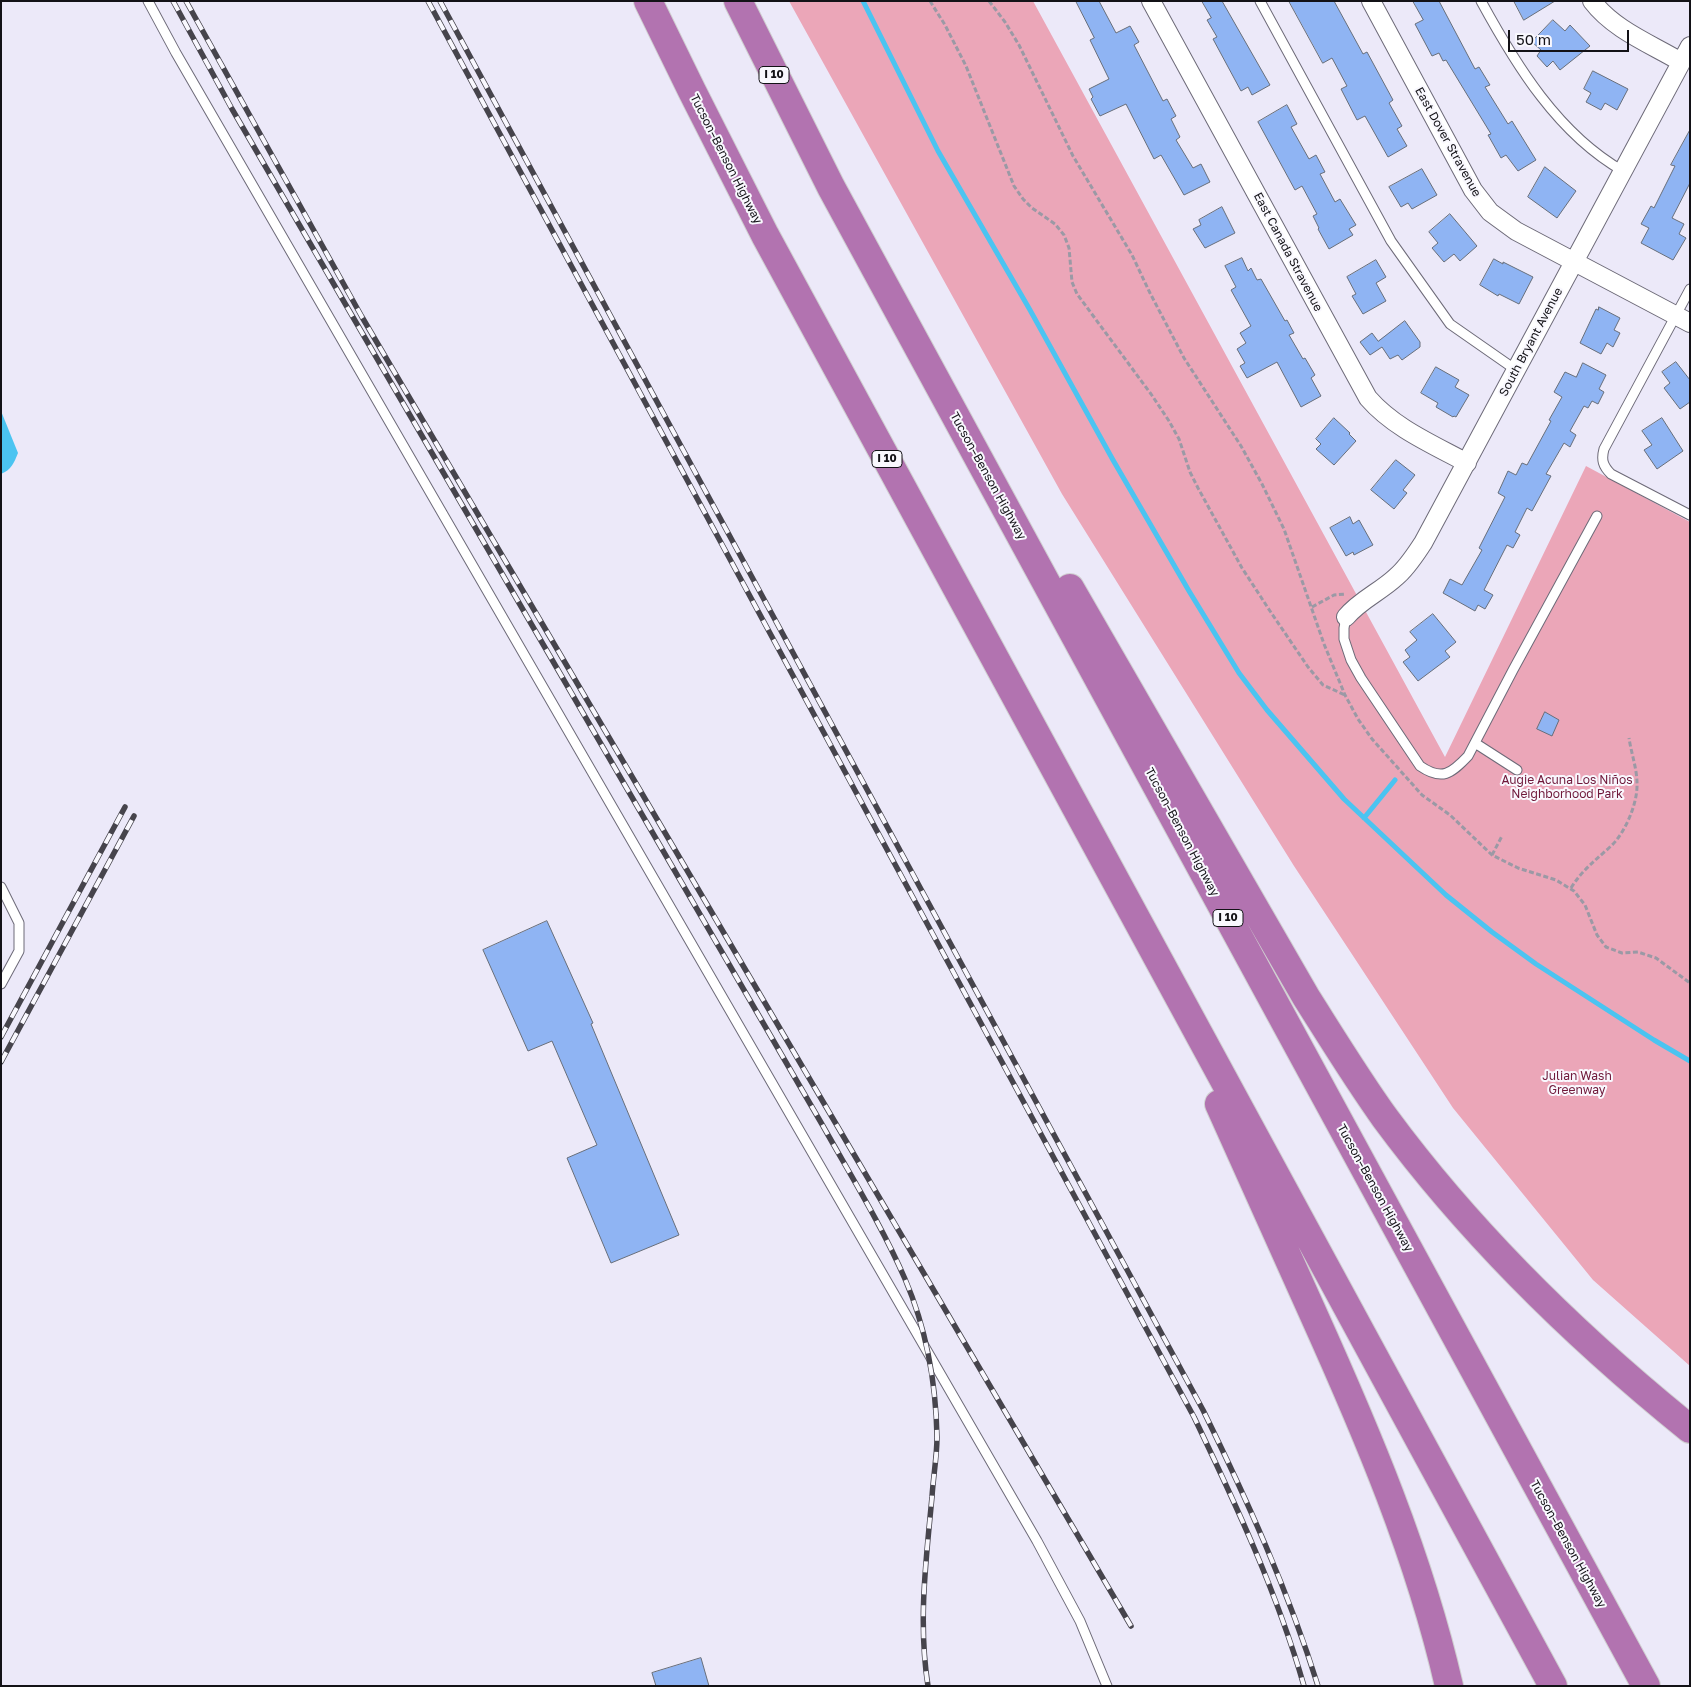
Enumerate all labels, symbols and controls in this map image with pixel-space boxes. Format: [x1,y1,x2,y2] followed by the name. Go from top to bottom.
[1511,20,1632,52] scale bar
[1516,30,1551,48] text: 50 m
[759,66,789,84] road number: I 10
[1412,85,1484,199] street label: East Dover Stravenue
[687,92,765,226] street label: Tucson–Benson Highway
[1250,190,1326,314] street label: East Canada Stravenue
[1496,285,1566,399] street label: South Bryant Avenue
[947,410,1029,542] street label: Tucson–Benson Highway
[872,450,902,468] road number: I 10
[1142,765,1222,899] street label: Tucson–Benson Highway
[1501,773,1633,801] park label: Augie Acuna Los Niños Neighborhood Park
[1213,910,1243,926] road number: I 10
[1542,1069,1612,1097] park label: Julian Wash Greenway
[1334,1122,1416,1254] street label: Tucson–Benson Highway
[1527,1478,1609,1610] street label: Tucson–Benson Highway

